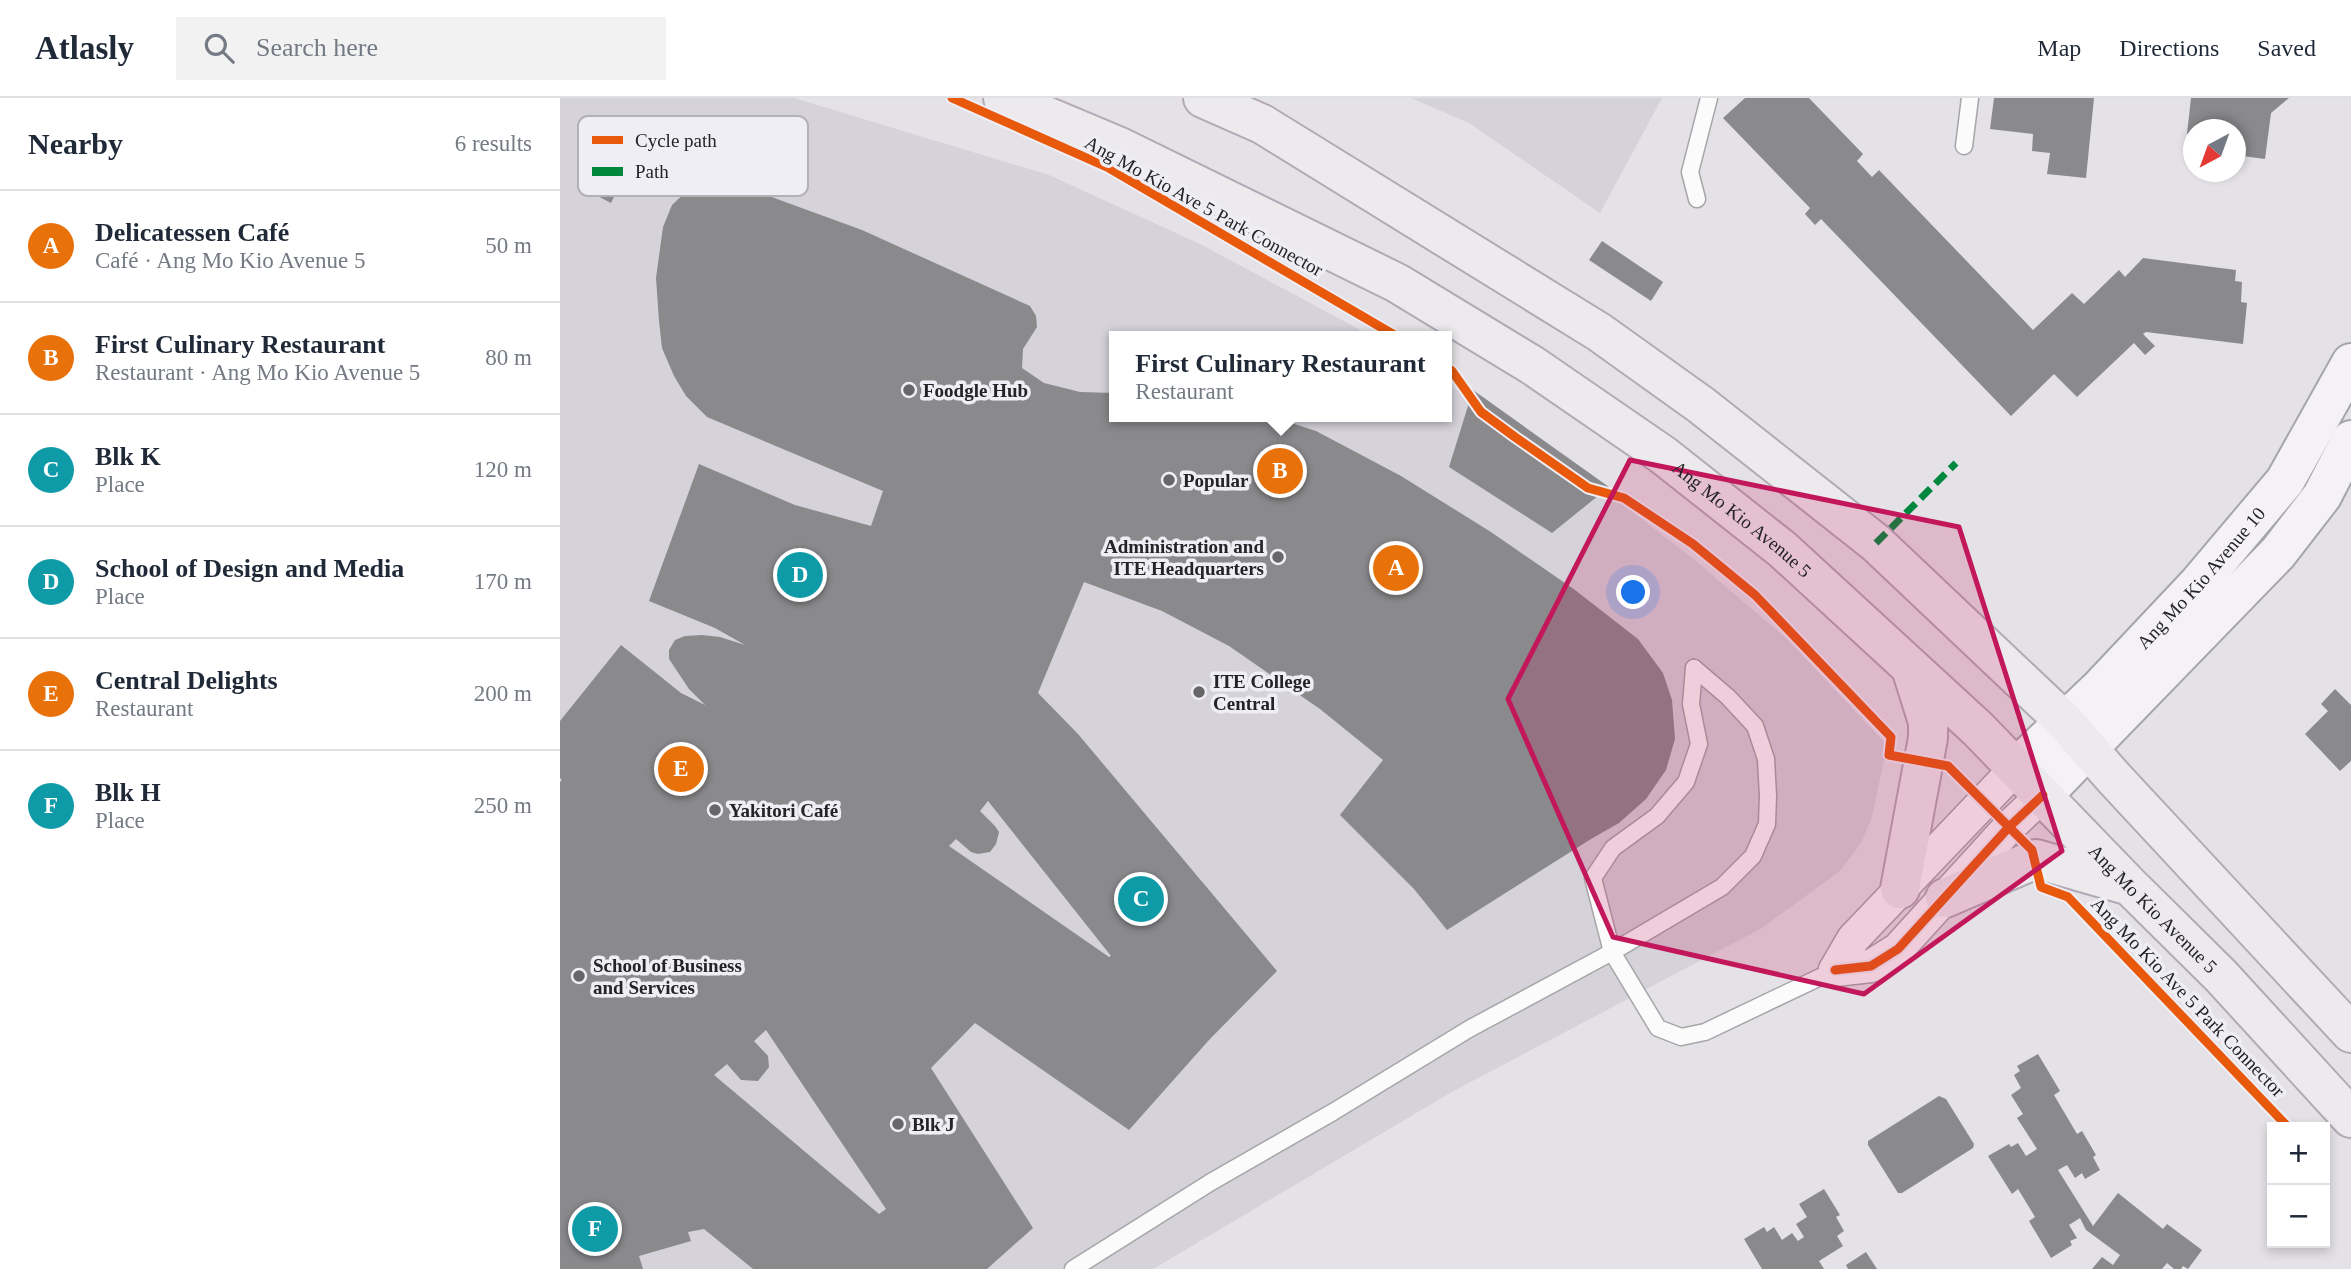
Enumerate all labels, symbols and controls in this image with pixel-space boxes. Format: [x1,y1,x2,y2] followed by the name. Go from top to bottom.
[176,17,666,80] search box
[200,29,238,67] icon: search
[35,30,134,66] text: Atlasly
[256,33,378,62] text: Search here
[2037,35,2081,61] text: Map
[2119,35,2219,61] text: Directions
[2257,35,2316,61] text: Saved
[578,116,808,196] legend
[2183,119,2246,182] north arrow
[28,127,123,160] text: Nearby
[635,130,717,151] text: Cycle path
[455,131,532,156] text: 6 results
[1081,132,1327,281] street label: Ang Mo Kio Ave 5 Park Connector
[635,161,669,182] text: Path
[95,218,289,247] text: Delicatessen Café
[43,233,59,258] text: A
[485,233,532,258] text: 50 m
[95,248,365,273] text: Café · Ang Mo Kio Avenue 5
[95,330,385,359] text: First Culinary Restaurant
[1109,331,1452,422] popup
[43,345,59,370] text: B
[485,345,532,370] text: 80 m
[1135,349,1426,378] text: First Culinary Restaurant
[95,360,420,385] text: Restaurant · Ang Mo Kio Avenue 5
[1135,379,1234,404] text: Restaurant
[923,380,1028,401] place label: Foodgle Hub
[901,382,917,398] marker: Foodgle Hub
[95,442,161,471] text: Blk K
[1257,445,1303,497] pin: B
[1668,456,1816,581] street label: Ang Mo Kio Avenue 5
[43,457,59,482] text: C
[474,457,532,482] text: 120 m
[1183,470,1249,491] place label: Popular
[95,472,145,497] text: Place
[1161,472,1177,488] marker: Popular
[2132,503,2269,653] street label: Ang Mo Kio Avenue 10
[1104,536,1264,579] place label: Administration and ITE Headquarters
[1373,542,1419,594] pin: A
[777,549,823,601] pin: D
[1270,549,1286,565] marker: Administration and ITE Headquarters
[95,554,404,583] text: School of Design and Media
[43,569,59,594] text: D
[474,569,532,594] text: 170 m
[1616,575,1650,609] your location
[95,584,145,609] text: Place
[95,666,278,695] text: Central Delights
[1213,671,1311,714] place label: ITE College Central
[43,681,59,706] text: E
[474,681,532,706] text: 200 m
[1191,684,1207,700] marker: ITE College Central
[95,696,193,721] text: Restaurant
[658,743,704,795] pin: E
[95,778,161,807] text: Blk H
[44,793,58,818] text: F
[474,793,532,818] text: 250 m
[729,800,838,821] place label: Yakitori Café
[707,802,723,818] marker: Yakitori Café
[95,808,145,833] text: Place
[2085,840,2222,977] street label: Ang Mo Kio Avenue 5
[1118,873,1164,925] pin: C
[2087,893,2289,1101] street label: Ang Mo Kio Ave 5 Park Connector
[593,955,742,998] place label: School of Business and Services
[571,968,587,984] marker: School of Business and Services
[912,1114,955,1135] place label: Blk J
[890,1116,906,1132] marker: Blk J
[2267,1122,2330,1248] map controls
[2267,1122,2330,1185] button: +
[2267,1185,2330,1248] button: −
[572,1203,618,1255] pin: F

